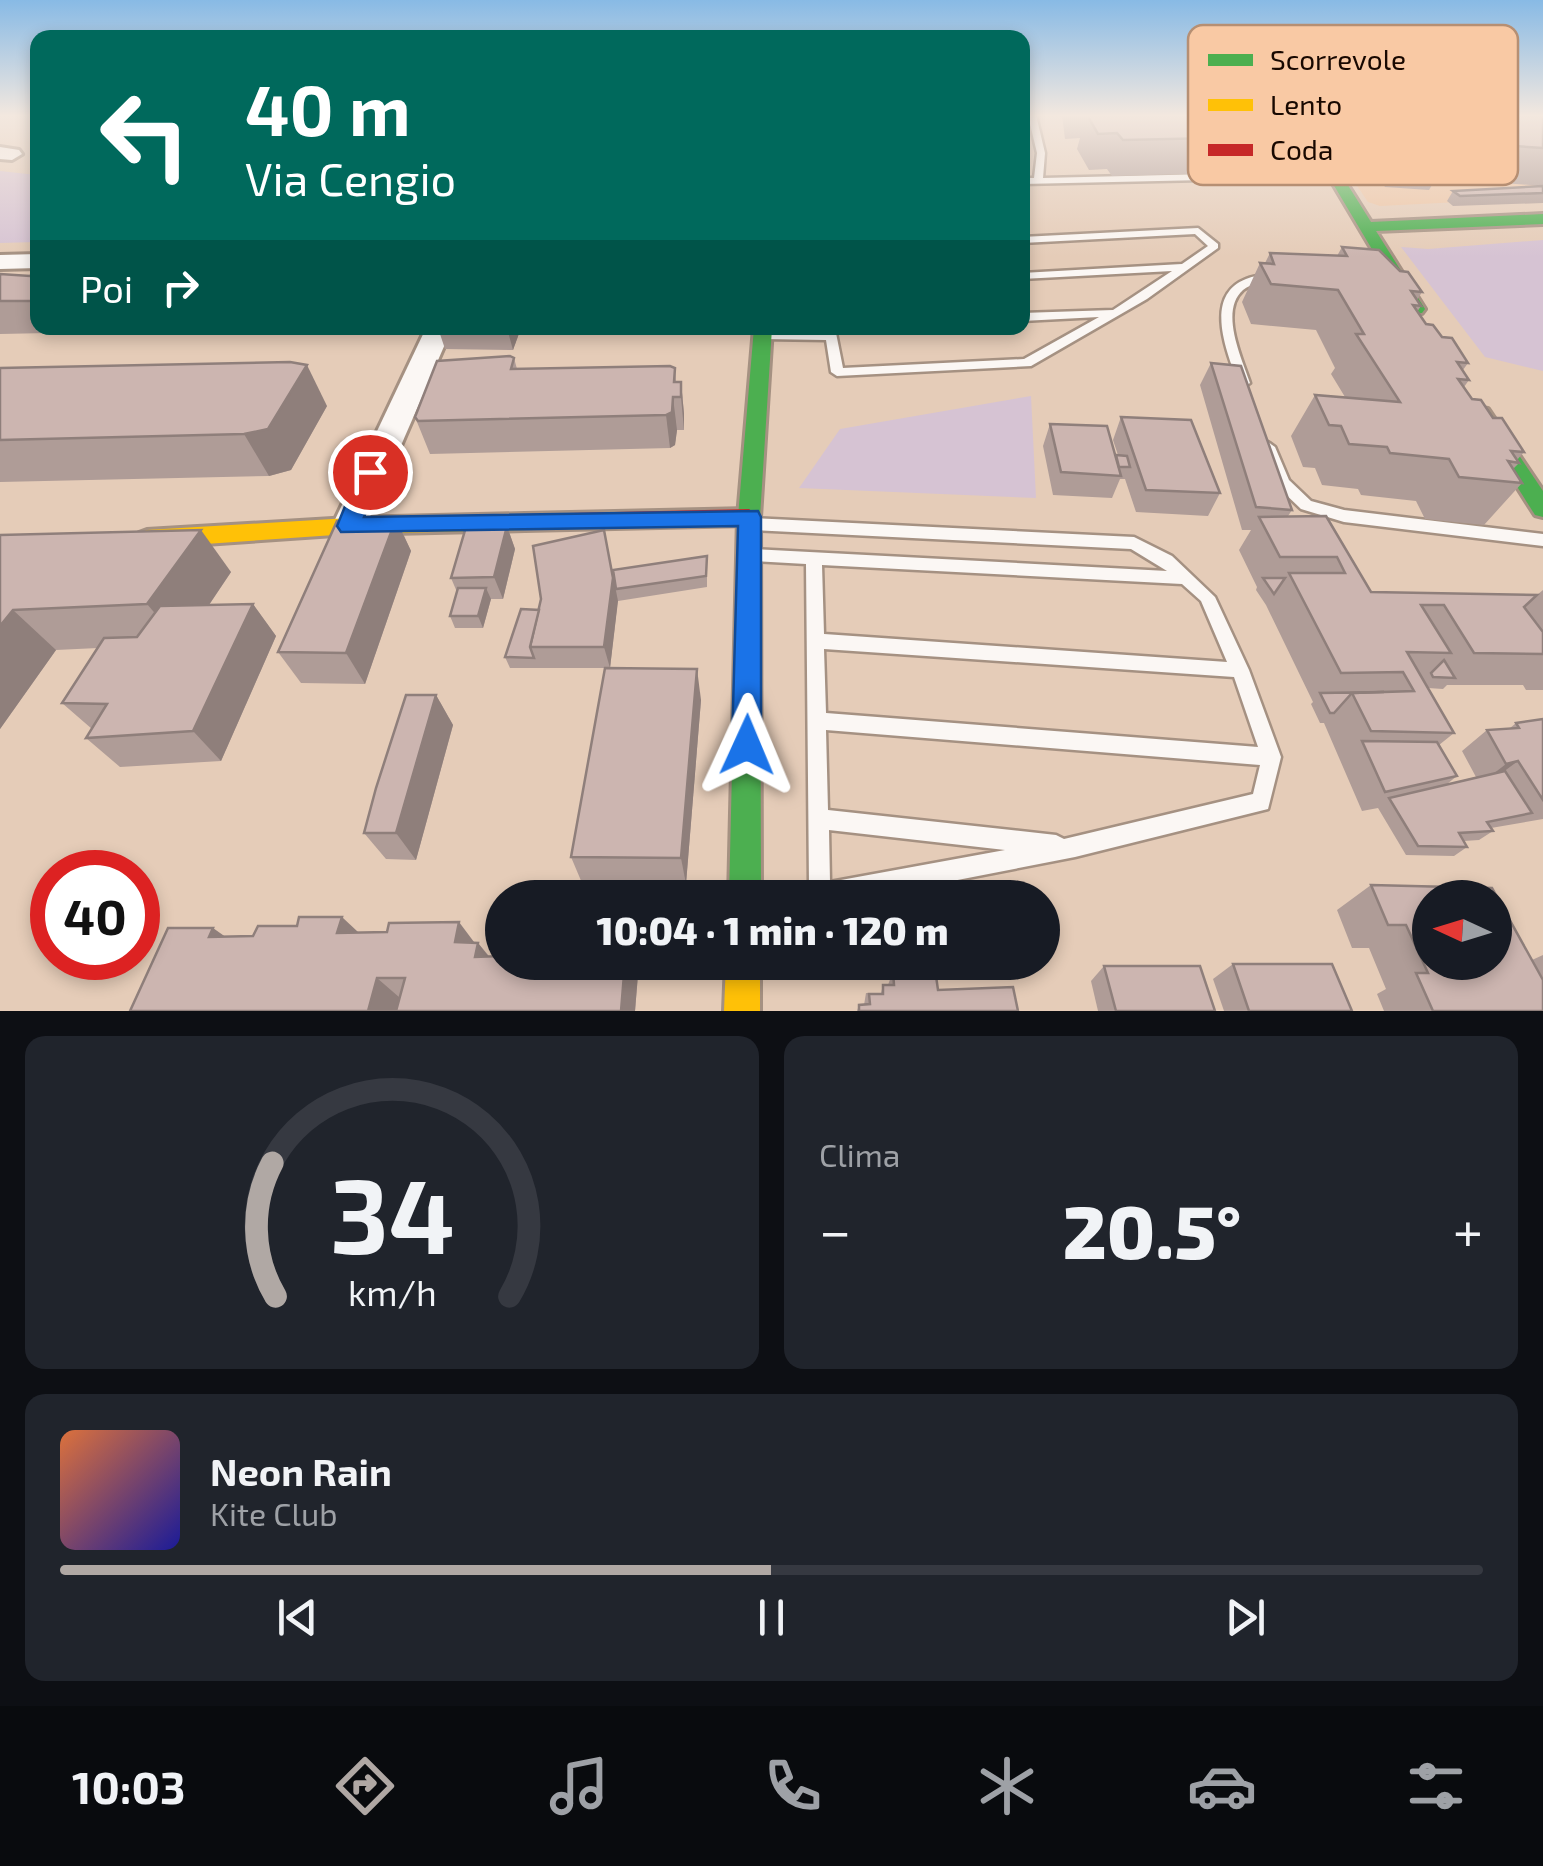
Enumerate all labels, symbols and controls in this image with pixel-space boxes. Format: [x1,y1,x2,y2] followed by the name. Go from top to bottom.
[1188,25,1518,185] legend
[1270,42,1406,76] text: Scorrevole
[245,66,411,150] text: 40 m
[80,70,210,200] icon: left
[1270,87,1342,121] text: Lento
[1270,132,1333,166] text: Coda
[245,151,456,205] text: Via Cengio
[153,260,208,315] icon: right
[80,265,133,311] text: Poi
[328,430,413,515] pin
[343,445,398,500] icon: arrive
[695,693,799,797] position arrow
[30,850,160,980] speed limit sign: 40
[1412,880,1512,980] north arrow
[1412,880,1512,980] map controls
[597,907,948,953] text: 10:04 · 1 min · 120 m
[819,1135,900,1173] text: Clima
[329,1150,455,1275] text: 34
[1063,1184,1241,1274] text: 20.5°
[819,1196,851,1262] text: −
[1453,1196,1483,1262] text: +
[348,1270,436,1313] text: km/h
[210,1448,392,1494] text: Neon Rain
[210,1494,338,1532] text: Kite Club
[270,1590,325,1645] icon: previous
[744,1590,799,1645] icon: pause
[1218,1590,1273,1645] icon: next
[330,1751,400,1821] icon: directions
[544,1751,614,1821] icon: music
[758,1751,828,1821] icon: phone
[972,1751,1042,1821] icon: climate
[1187,1751,1257,1821] icon: car
[1401,1751,1471,1821] icon: filters
[72,1759,185,1813] text: 10:03

